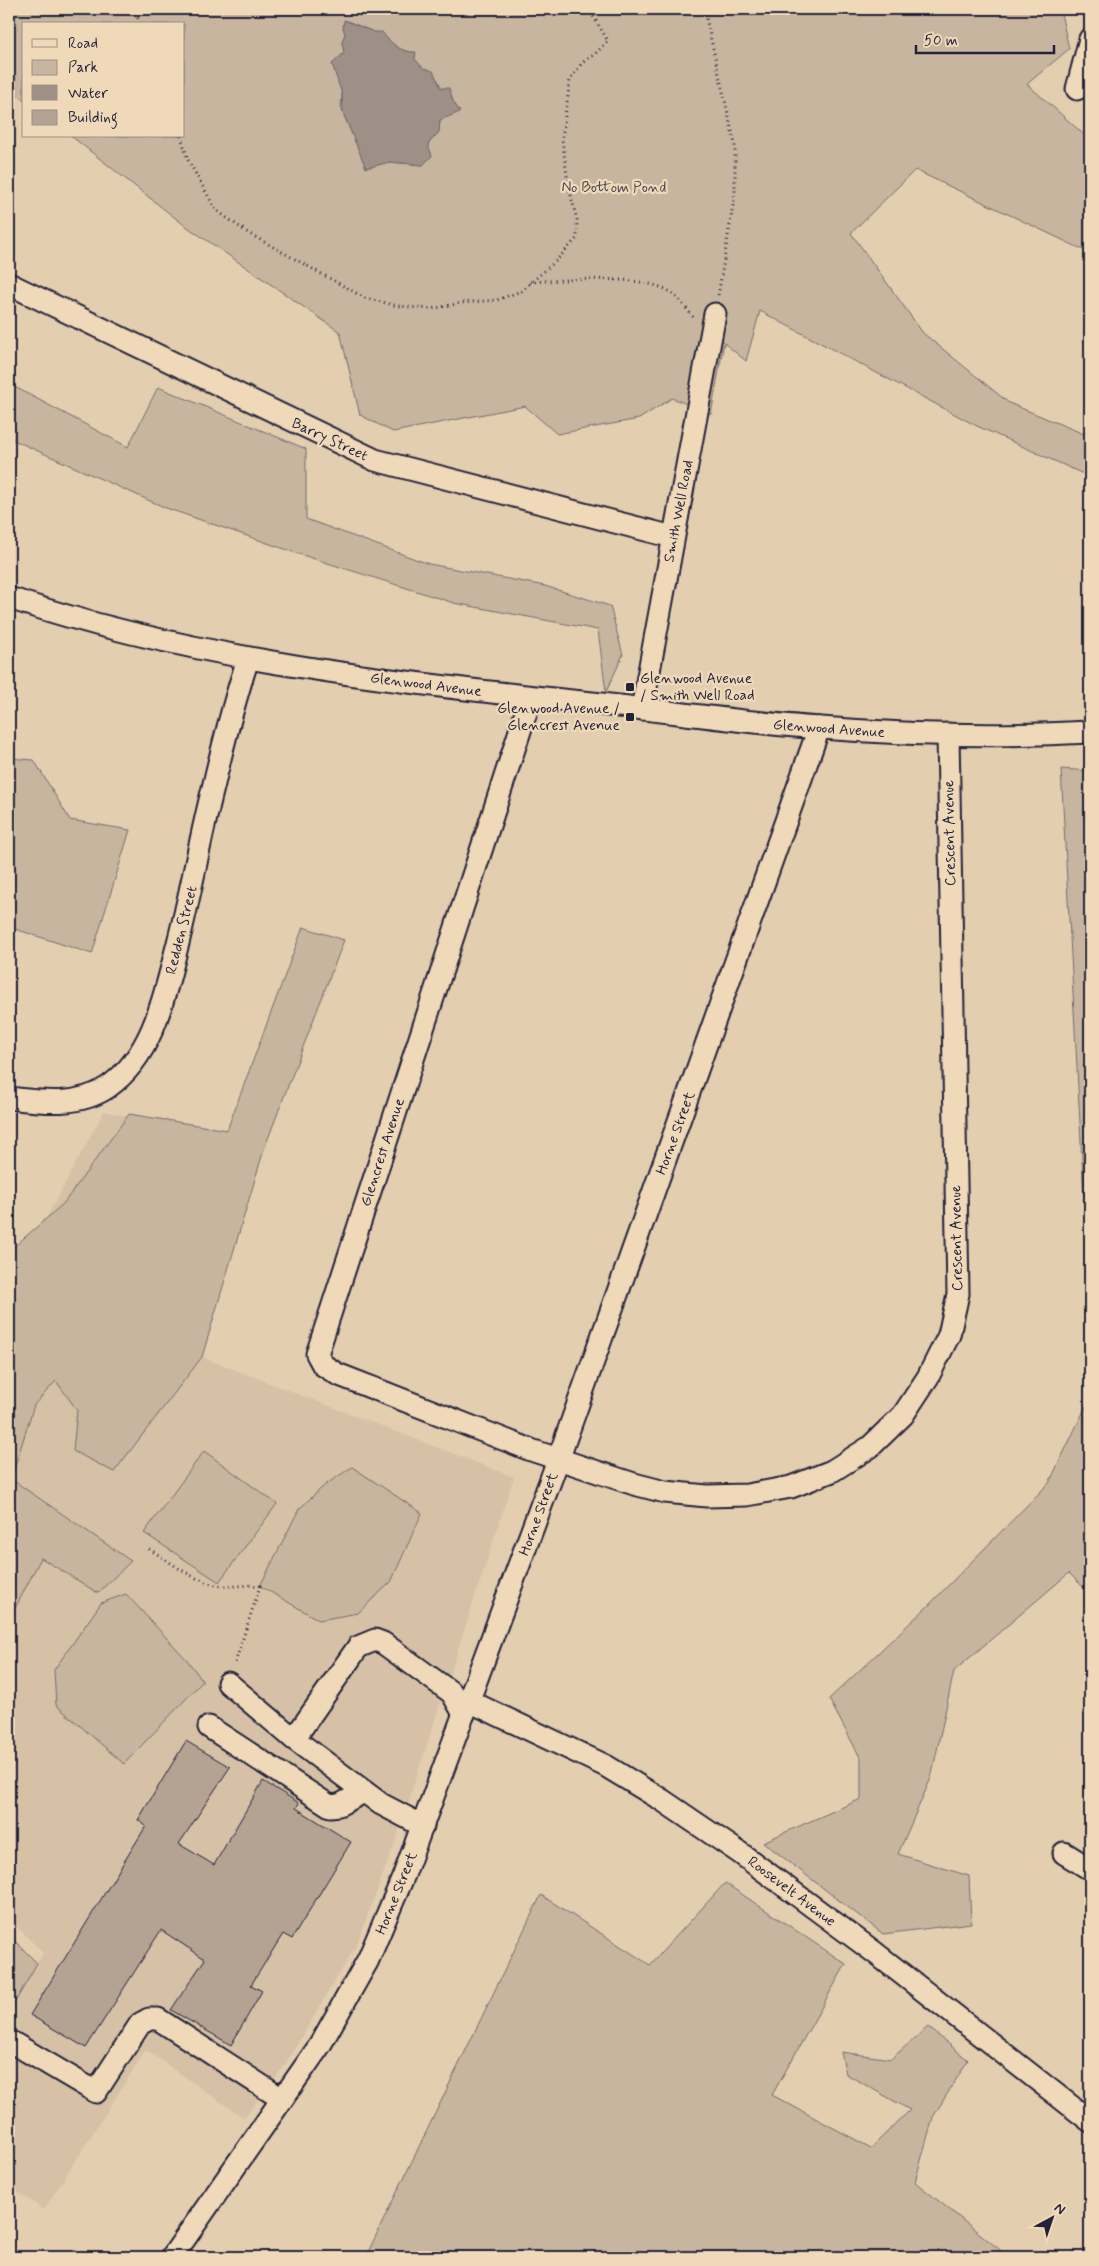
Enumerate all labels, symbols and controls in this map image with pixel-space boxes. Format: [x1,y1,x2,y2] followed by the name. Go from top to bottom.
[22,22,185,138] legend
[916,22,1054,54] scale bar
[924,31,958,51] text: 50 m
[68,34,98,54] text: Road
[68,58,98,78] text: Park
[68,84,108,104] text: Water
[68,108,118,129] text: Building
[562,178,667,198] park label: No Bottom Pond
[288,414,371,466] street label: Barry Street
[659,458,699,564] street label: Smith Well Road
[369,668,483,702] street label: Glenwood Avenue
[640,669,754,706] place label: Glenwood Avenue / Smith Well Road
[624,681,636,693] marker: Glenwood Avenue / Smith Well Road
[497,699,620,736] place label: Glenwood Avenue / Glencrest Avenue
[624,711,636,723] marker: Glenwood Avenue / Glencrest Avenue
[772,715,886,743] street label: Glenwood Avenue
[939,780,961,886] street label: Crescent Avenue
[161,884,203,977] street label: Redden Street
[652,1089,700,1178] street label: Horne Street
[356,1096,410,1209] street label: Glencrest Avenue
[946,1185,968,1291] street label: Crescent Avenue
[515,1470,563,1559] street label: Horne Street
[371,1849,423,1938] street label: Horne Street
[743,1852,840,1932] street label: Roosevelt Avenue
[1026,2194,1076,2244] north arrow
[1050,2199,1069,2219] text: N

